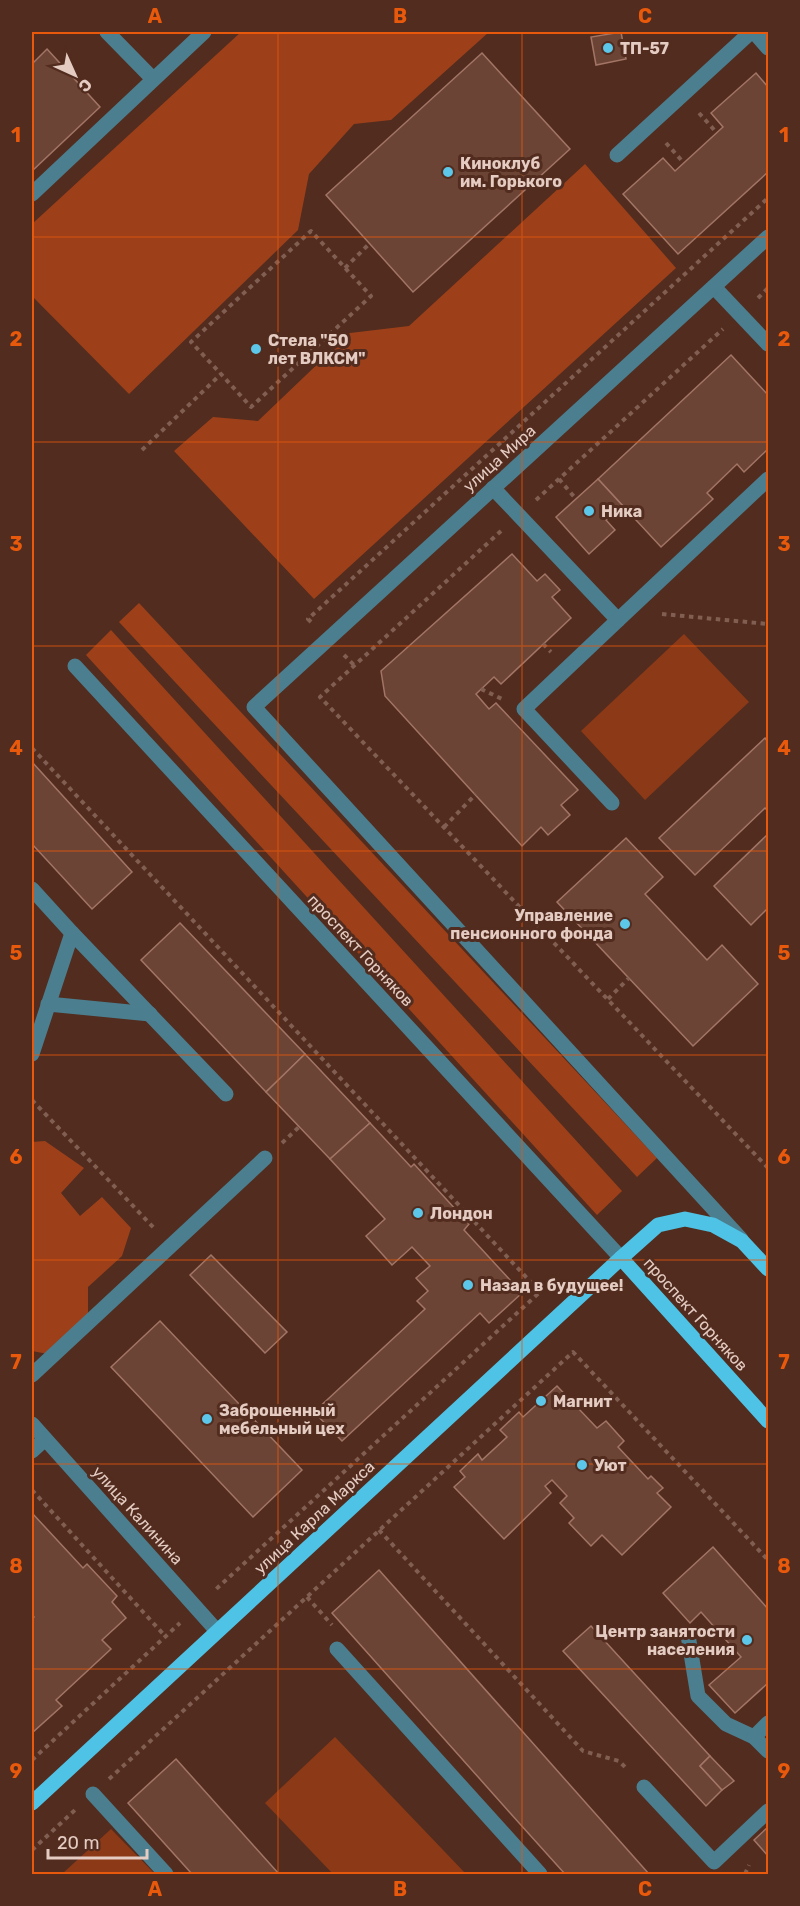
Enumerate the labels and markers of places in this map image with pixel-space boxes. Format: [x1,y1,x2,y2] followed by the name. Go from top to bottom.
[620,39,669,58] place label: ТП-57
[601,41,615,55] marker: ТП-57
[460,154,562,191] place label: Киноклуб им. Горького
[441,165,455,179] marker: Киноклуб им. Горького
[268,331,366,368] place label: Стела "50 лет ВЛКСМ"
[249,342,263,356] marker: Стела "50 лет ВЛКСМ"
[601,502,642,521] place label: Ника
[582,504,596,518] marker: Ника
[450,906,613,943] place label: Управление пенсионного фонда
[618,917,632,931] marker: Управление пенсионного фонда
[430,1204,493,1223] place label: Лондон
[411,1206,425,1220] marker: Лондон
[480,1276,623,1295] place label: Назад в будущее!
[461,1278,475,1292] marker: Назад в будущее!
[553,1392,612,1411] place label: Магнит
[534,1394,548,1408] marker: Магнит
[219,1401,345,1438] place label: Заброшенный мебельный цех
[200,1412,214,1426] marker: Заброшенный мебельный цех
[594,1456,627,1475] place label: Уют
[575,1458,589,1472] marker: Уют
[595,1622,735,1659] place label: Центр занятости населения
[740,1633,754,1647] marker: Центр занятости населения

